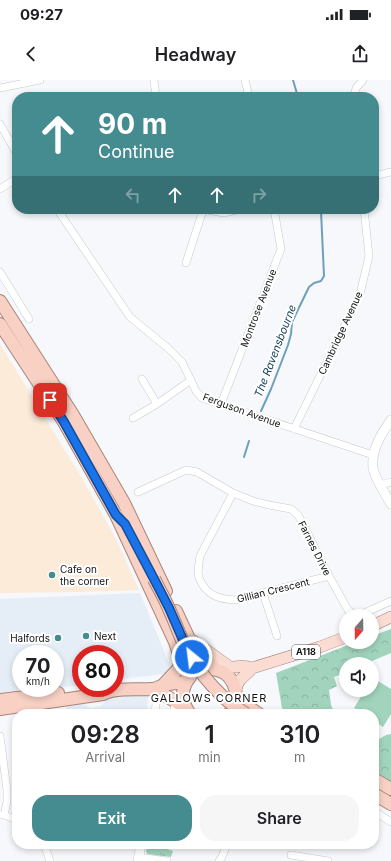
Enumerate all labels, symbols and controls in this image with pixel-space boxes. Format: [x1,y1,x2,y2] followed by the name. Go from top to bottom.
[20,5,63,24] text: 09:27
[20,43,42,65] icon: back
[349,43,371,65] icon: share
[155,44,236,65] text: Headway
[98,107,167,141] text: 90 m
[32,108,84,160] icon: ahead
[98,141,175,162] text: Continue
[122,184,144,206] icon: left
[164,184,186,206] icon: ahead
[206,184,228,206] icon: ahead
[248,184,270,206] icon: right
[238,267,279,349] street label: Montrose Avenue
[316,289,365,376] street label: Cambridge Avenue
[251,303,299,399] water label: The Ravensbourne
[33,383,67,417] pin
[39,389,61,411] icon: arrive
[201,390,283,430] street label: Ferguson Avenue
[296,519,334,578] street label: Farnes Drive
[60,563,109,587] place label: Cafe on the corner
[47,570,57,580] marker: Cafe on the corner
[236,575,311,605] street label: Gillian Crescent
[339,609,379,649] north arrow
[339,609,379,697] map controls
[94,630,117,642] place label: Next
[81,631,91,641] marker: Next
[10,632,50,644] place label: Halfords
[53,633,63,643] marker: Halfords
[171,636,213,678] position arrow
[72,645,124,697] speed limit sign: 80
[292,645,320,659] road number: A118
[26,654,50,678] text: 70
[339,657,379,697] button: sound
[26,675,50,687] text: km/h
[151,691,267,705] district label: GALLOWS CORNER
[71,720,140,749] text: 09:28
[204,720,215,749] text: 1
[279,720,320,749] text: 310
[85,749,125,765] text: Arrival
[198,749,221,765] text: min
[294,749,305,765] text: m
[32,795,192,841] button: Exit
[200,795,359,841] button: Share

